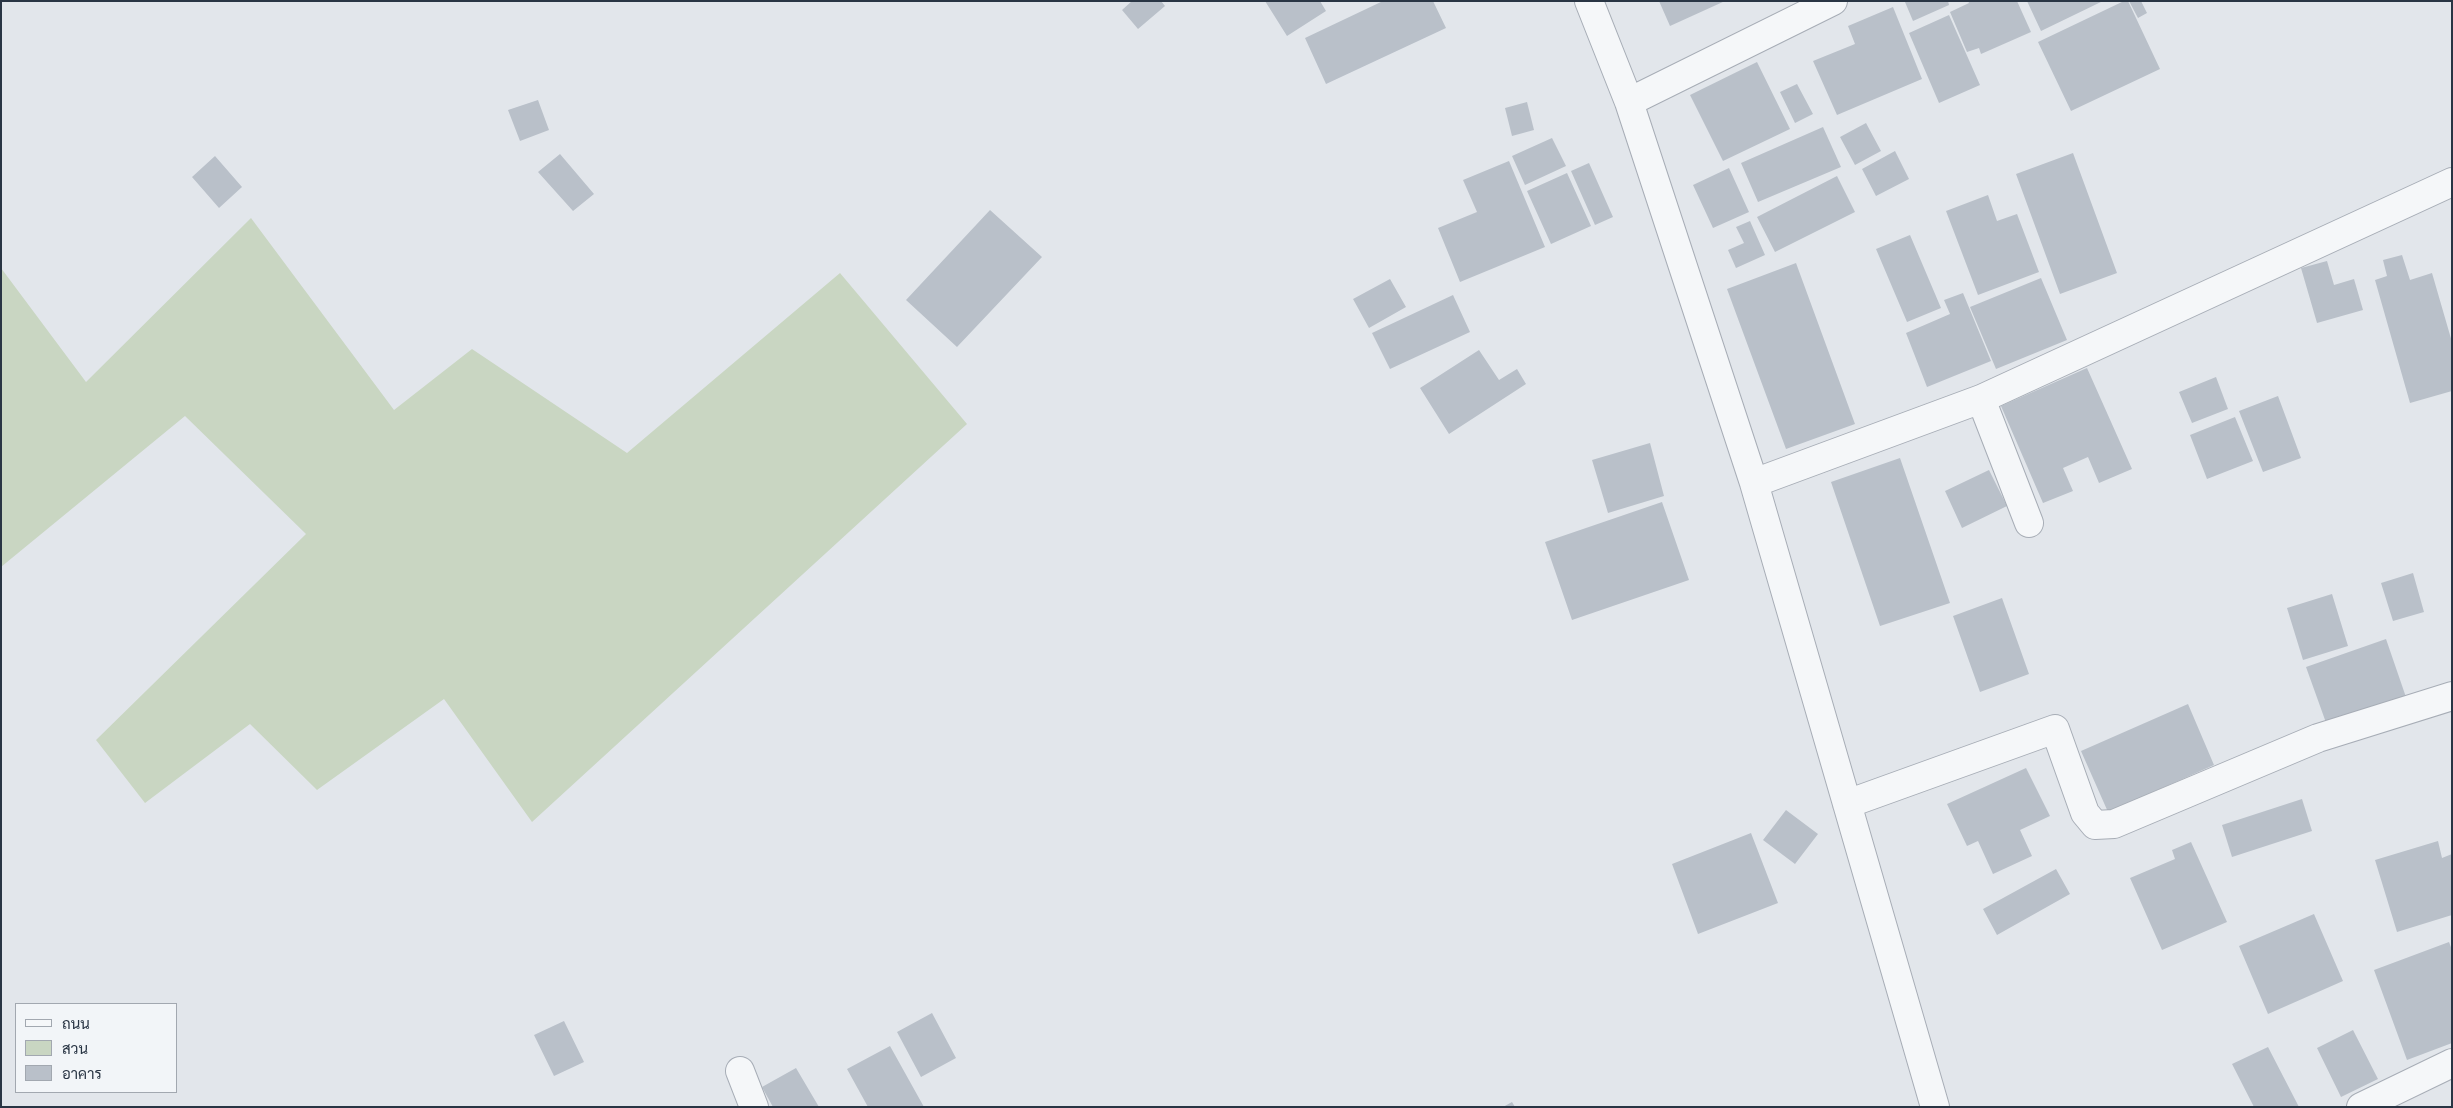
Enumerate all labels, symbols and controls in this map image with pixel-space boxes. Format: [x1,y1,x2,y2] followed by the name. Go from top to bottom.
[15,1003,178,1093] legend
[62,1014,90,1032] text: ถนน
[62,1039,88,1057] text: สวน
[62,1064,102,1082] text: อาคาร

